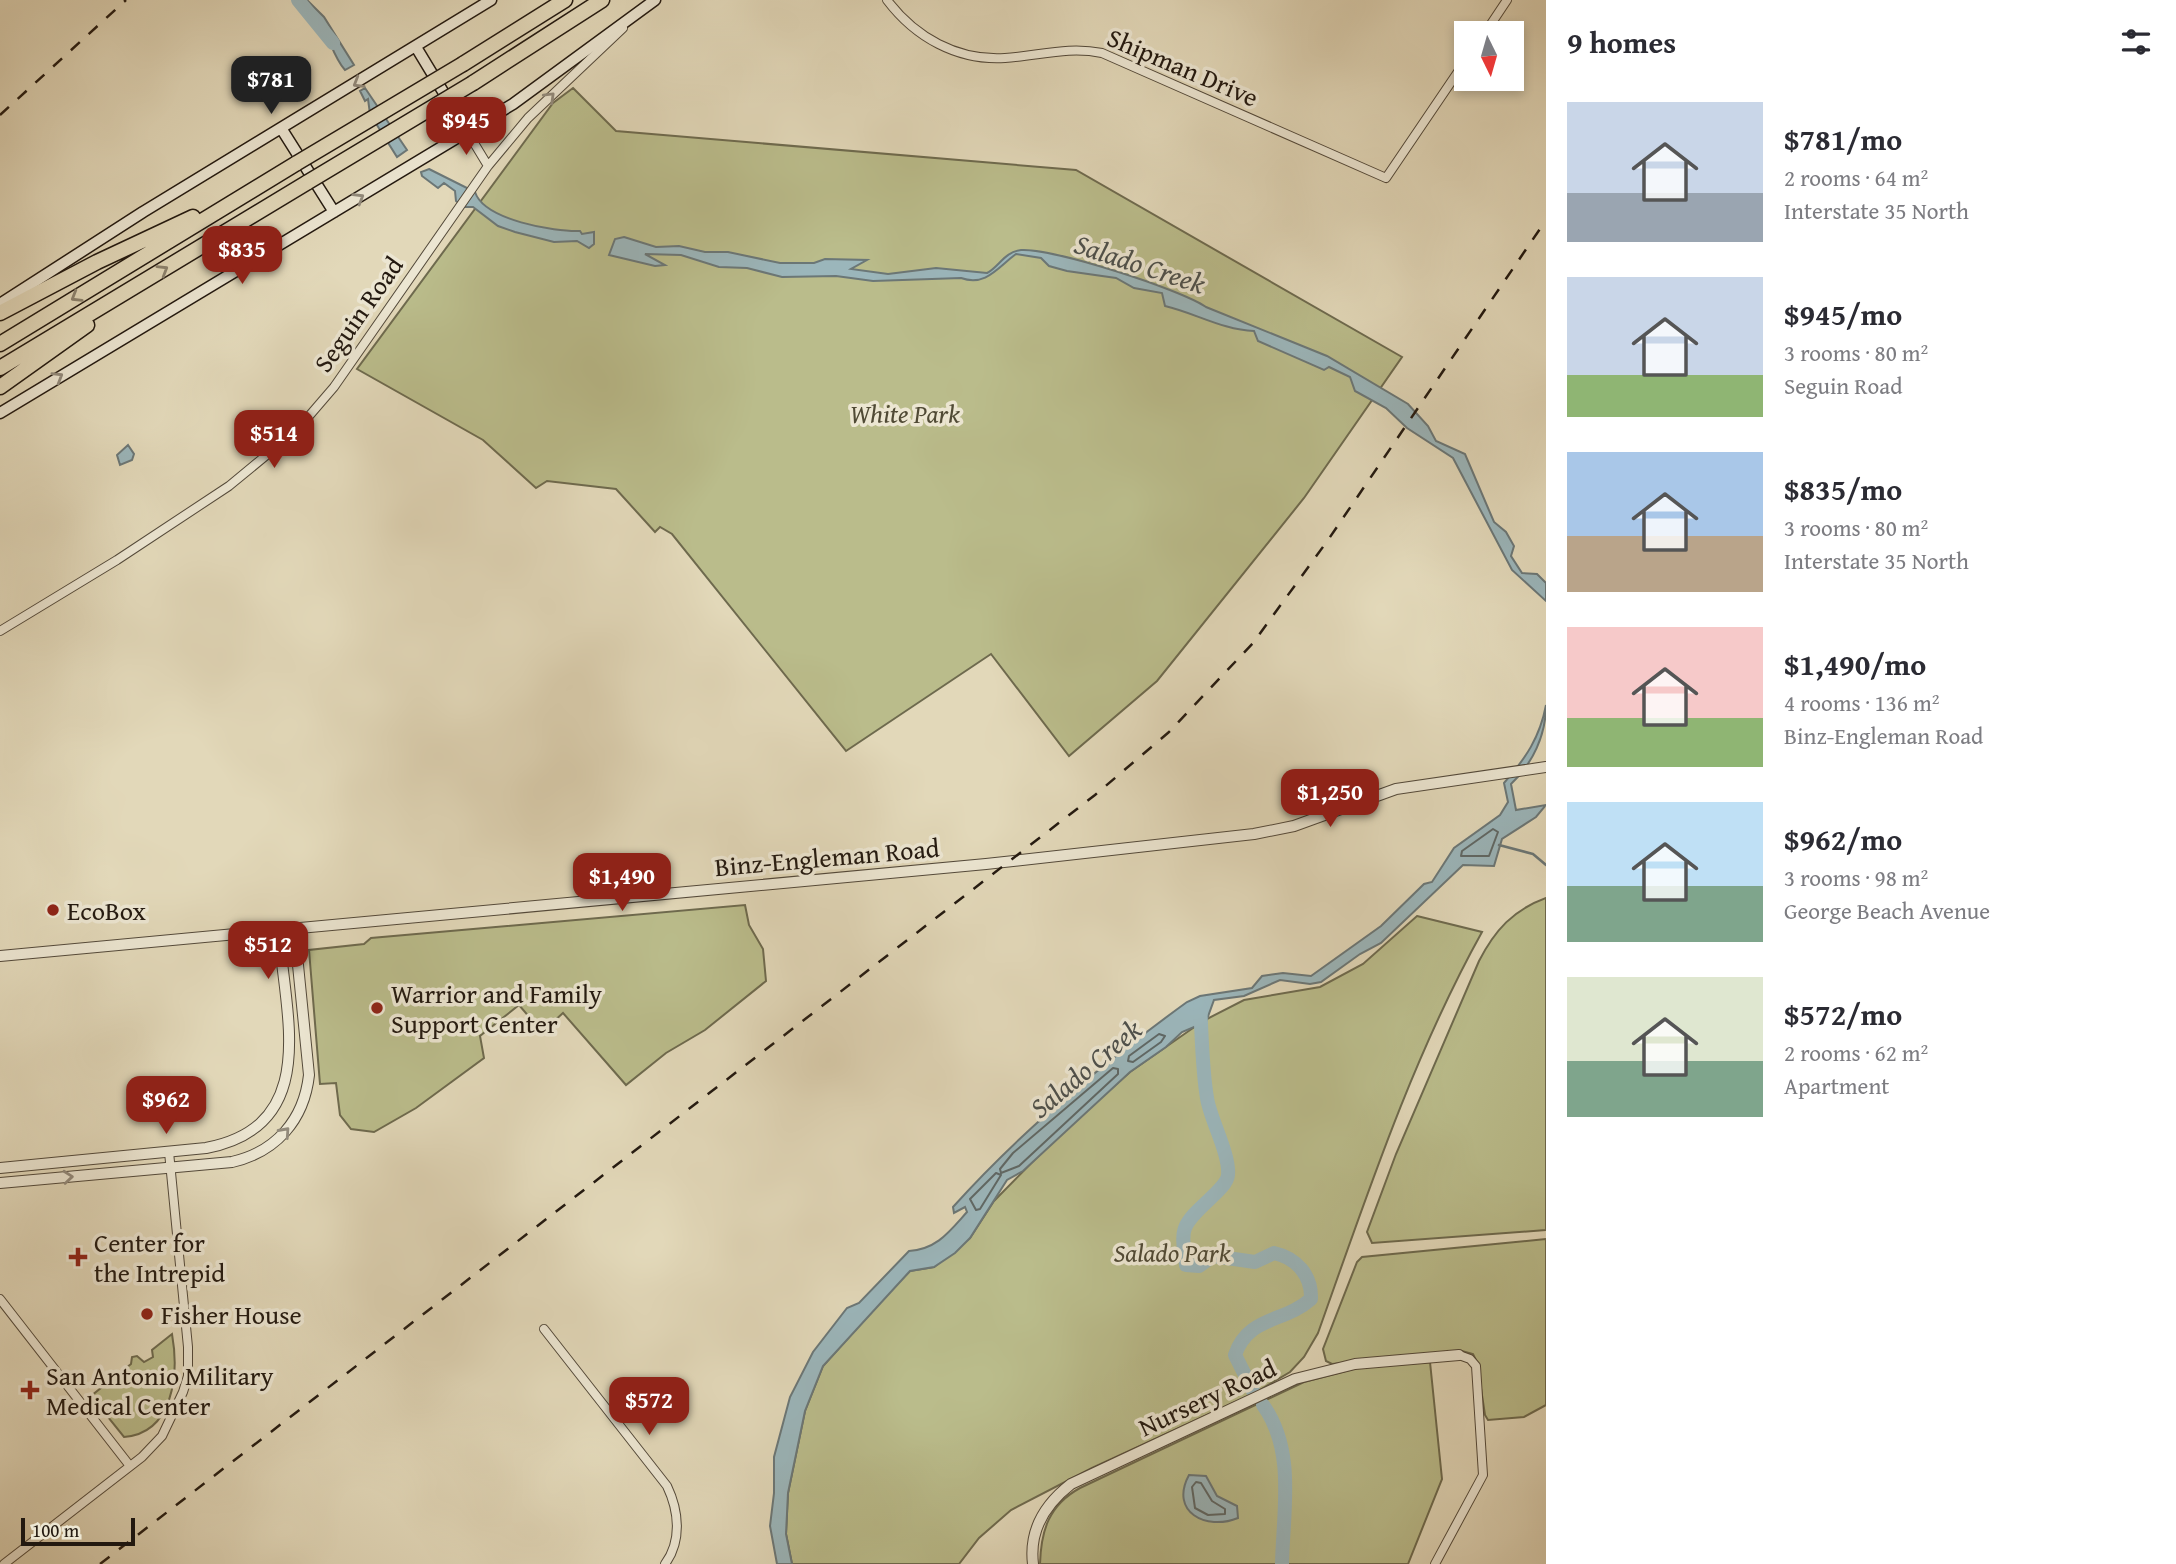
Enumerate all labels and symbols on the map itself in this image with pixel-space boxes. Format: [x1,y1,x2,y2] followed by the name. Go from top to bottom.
[1101,18,1265,116] street label: Shipman Drive
[1454,21,1524,91] north arrow
[230,57,312,116] pin: $781
[353,74,366,87] one-way arrow
[542,93,555,106] one-way arrow
[425,97,507,157] pin: $945
[351,193,364,206] one-way arrow
[1069,223,1211,303] water label: Salado Creek
[201,226,283,286] pin: $835
[304,248,412,380] street label: Seguin Road
[156,265,169,278] one-way arrow
[71,289,84,302] one-way arrow
[51,373,64,386] one-way arrow
[850,394,960,433] park label: White Park
[233,410,315,470] pin: $514
[1273,770,1387,829] pin: $1,250
[713,828,941,886] street label: Binz-Engleman Road
[565,853,679,913] pin: $1,490
[67,891,146,930] place label: EcoBox
[45,902,61,918] marker: EcoBox
[227,922,309,981] pin: $512
[391,974,602,1043] place label: Warrior and Family Support Center
[369,1000,385,1016] marker: Warrior and Family Support Center
[1020,1009,1150,1127] water label: Salado Creek
[125,1076,207,1136] pin: $962
[277,1127,289,1140] one-way arrow
[63,1170,74,1185] one-way arrow
[94,1223,225,1292] place label: Center for the Intrepid
[1113,1233,1231,1272] park label: Salado Park
[68,1247,88,1267] marker: Center for the Intrepid
[161,1295,302,1334] place label: Fisher House
[139,1306,155,1322] marker: Fisher House
[1132,1348,1282,1446] street label: Nursery Road
[46,1356,273,1425] place label: San Antonio Military Medical Center
[608,1378,690,1437] pin: $572
[20,1380,40,1400] marker: San Antonio Military Medical Center
[21,1515,135,1547] scale bar

